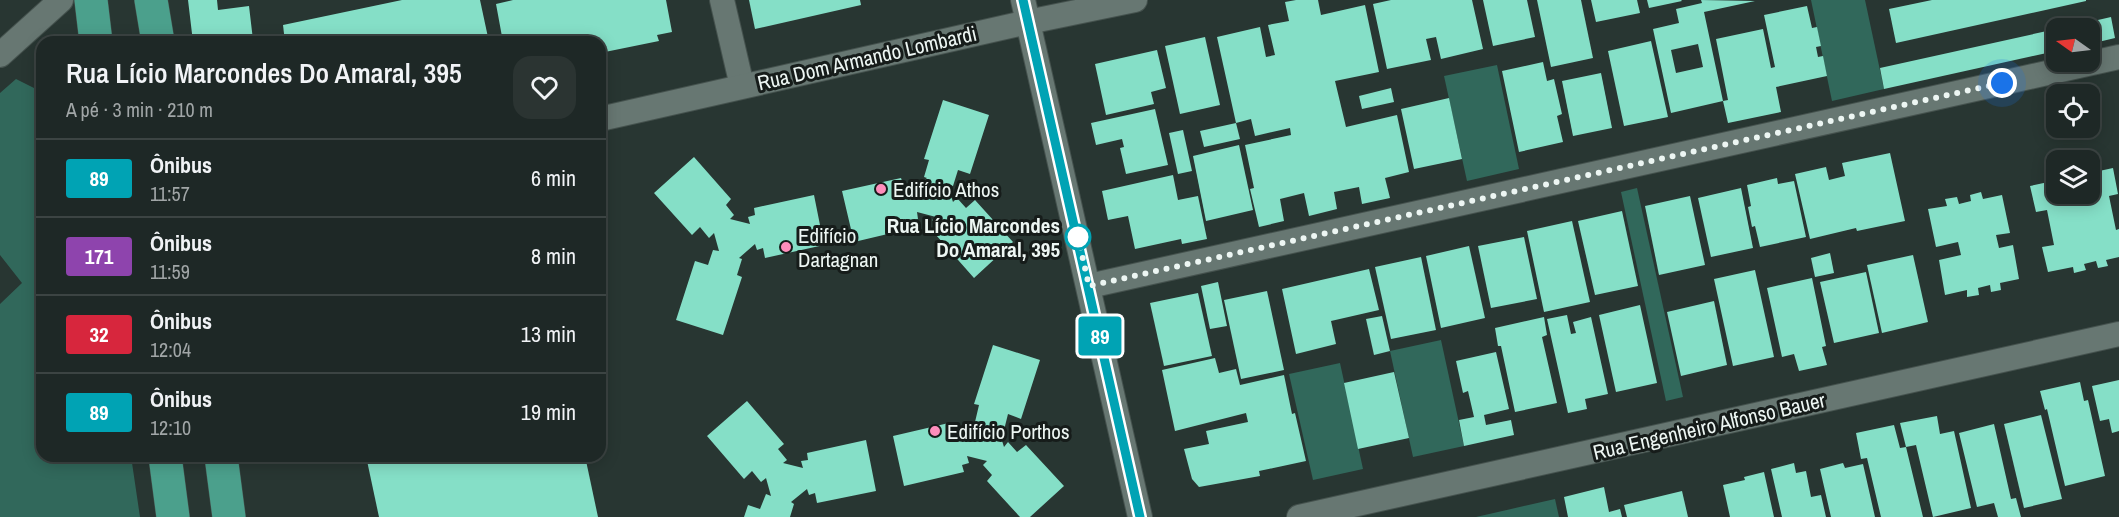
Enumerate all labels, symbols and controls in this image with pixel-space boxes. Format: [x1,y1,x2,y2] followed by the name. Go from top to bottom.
[2046,18,2100,72] north arrow
[2046,18,2100,204] map controls
[755,19,979,97] street label: Rua Dom Armando Lombardi
[66,54,462,92] text: Rua Lício Marcondes Do Amaral, 395
[513,56,576,119] button: heart
[1987,68,2017,98] your location
[2046,84,2100,138] button: locate
[66,96,213,123] text: A pé · 3 min · 210 m
[150,150,212,180] text: Ônibus
[2046,150,2100,204] button: layers
[531,163,576,193] text: 6 min
[89,164,109,193] text: 89
[893,175,999,204] place label: Edifício Athos
[150,180,190,207] text: 11:57
[874,182,888,196] marker: Edifício Athos
[887,211,1060,264] place label: Rua Lício Marcondes Do Amaral, 395
[798,221,878,274] place label: Edifício Dartagnan
[1065,224,1091,250] marker: Rua Lício Marcondes Do Amaral, 395
[150,228,212,258] text: Ônibus
[779,240,793,254] marker: Edifício Dartagnan
[531,241,576,271] text: 8 min
[85,242,113,271] text: 171
[150,258,190,285] text: 11:59
[150,306,212,336] text: Ônibus
[1073,316,1127,356] line badge: 89
[521,319,576,349] text: 13 min
[89,320,109,349] text: 32
[1090,322,1110,351] text: 89
[150,336,191,363] text: 12:04
[150,384,212,414] text: Ônibus
[1590,385,1828,467] street label: Rua Engenheiro Alfonso Bauer
[521,397,576,427] text: 19 min
[89,398,109,427] text: 89
[150,414,191,441] text: 12:10
[947,417,1070,446] place label: Edifício Porthos
[928,424,942,438] marker: Edifício Porthos

